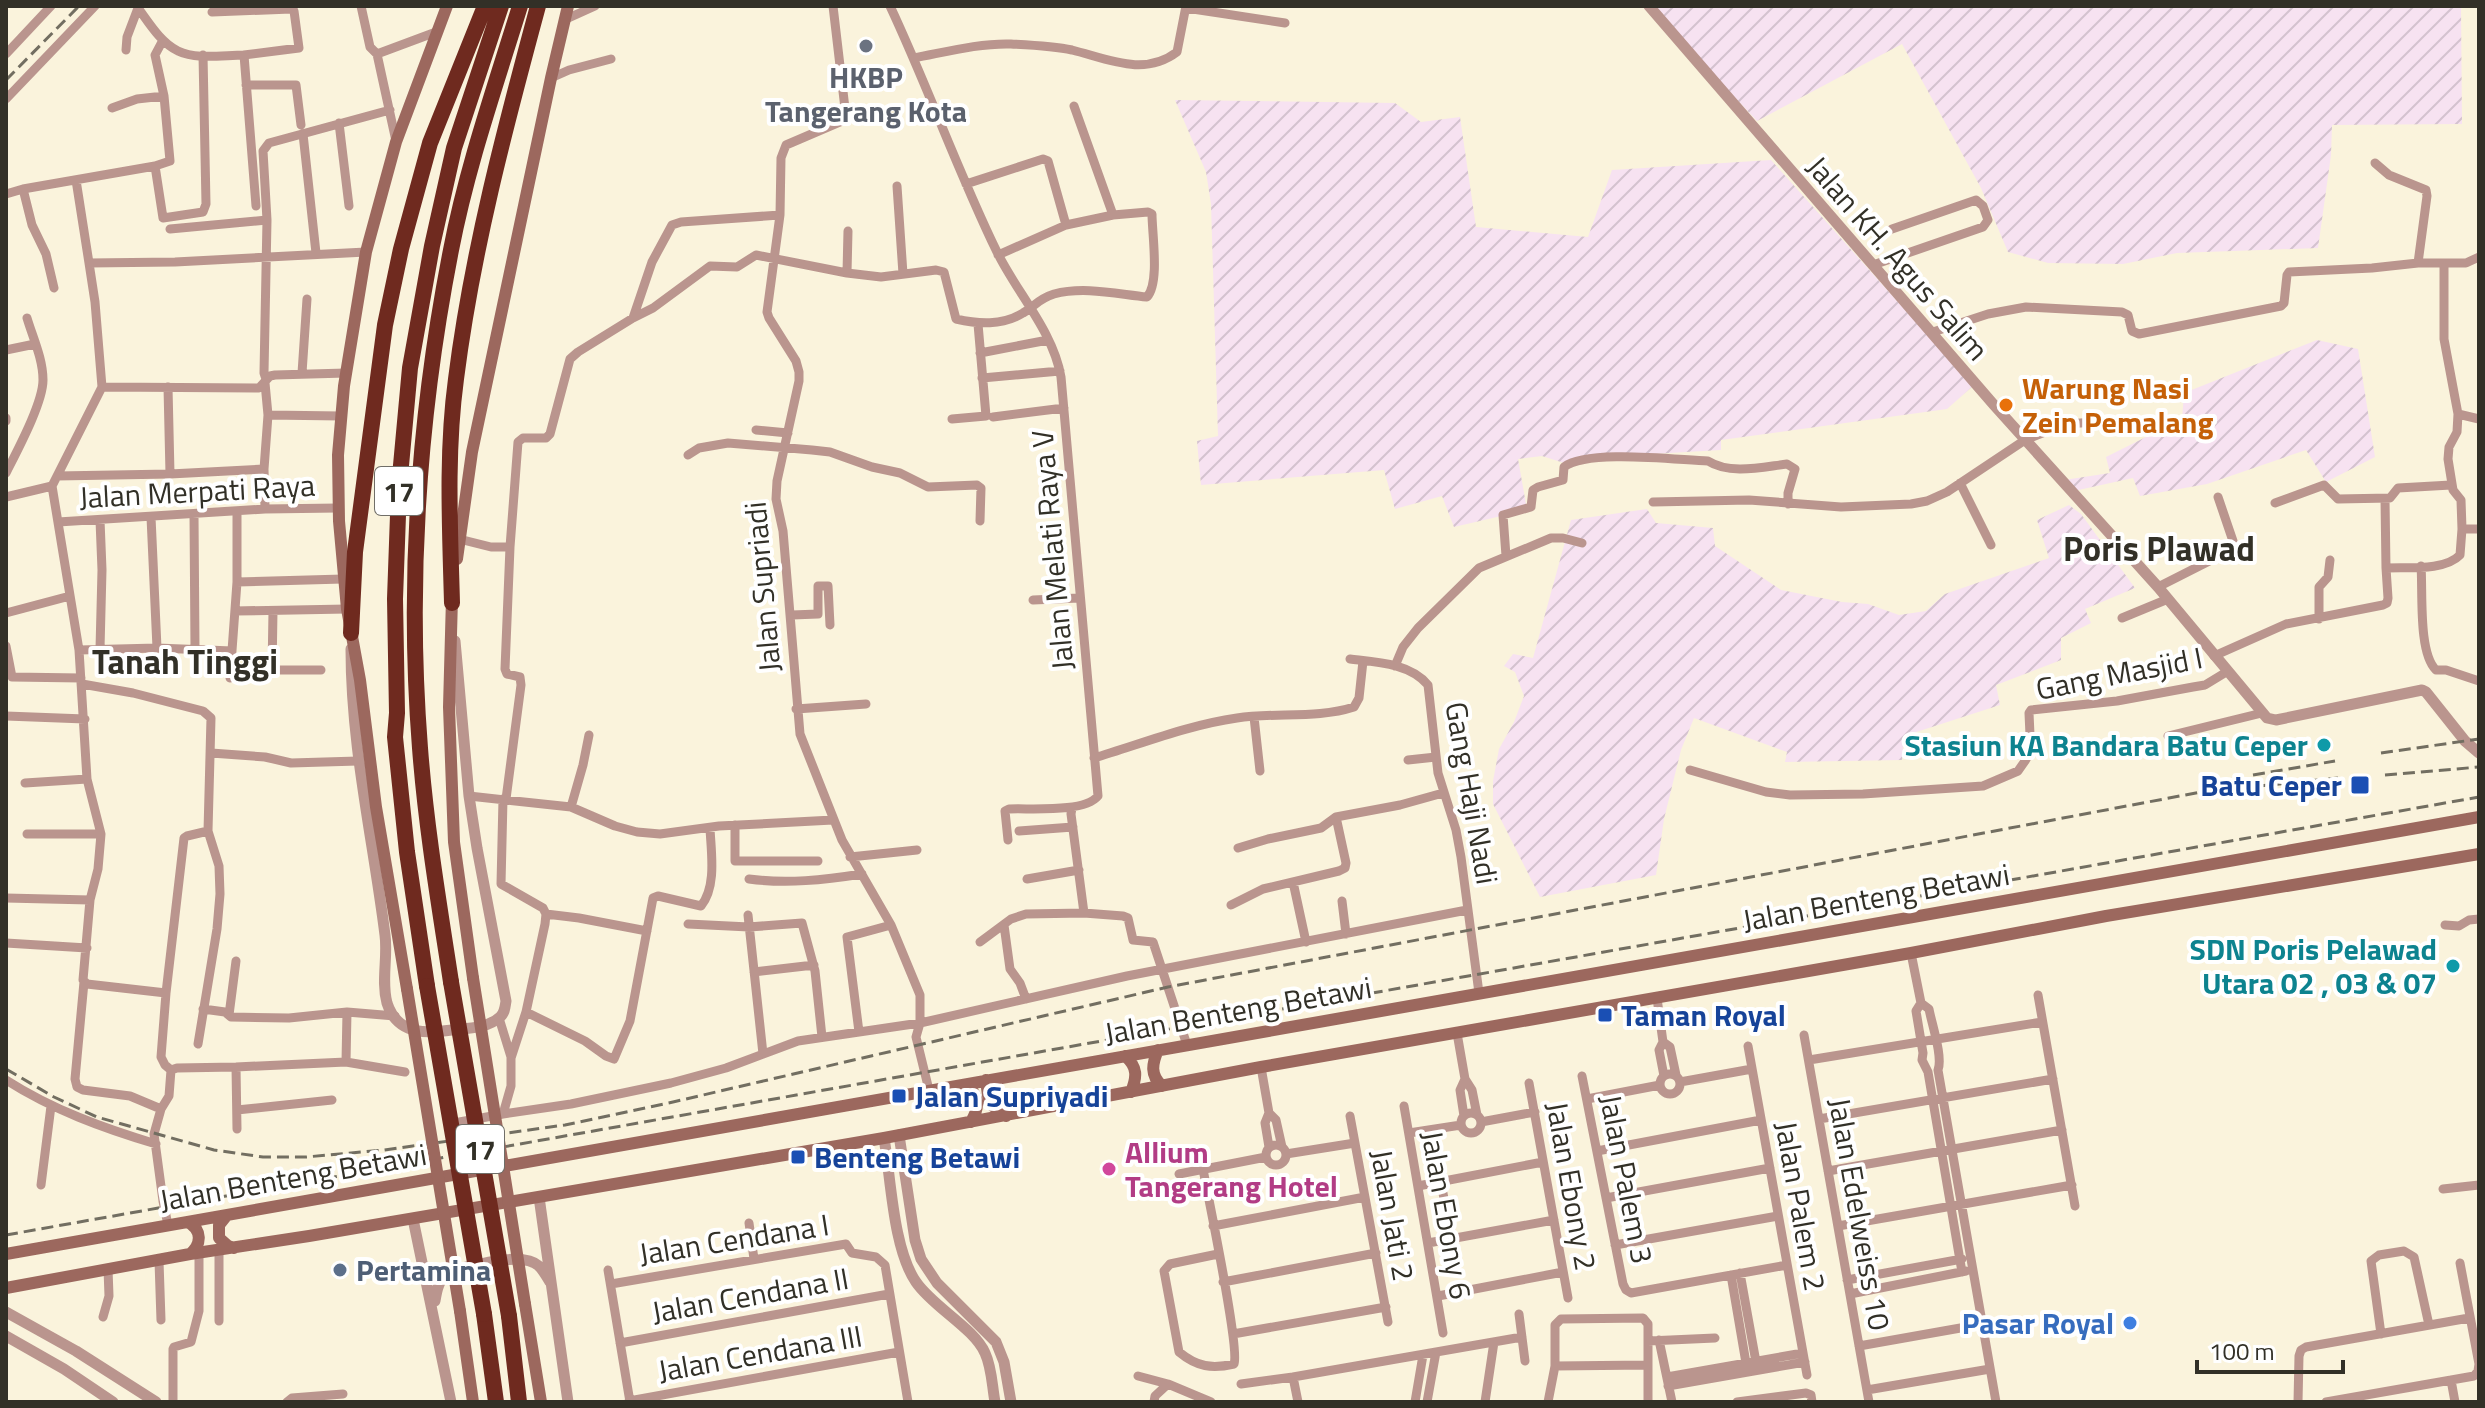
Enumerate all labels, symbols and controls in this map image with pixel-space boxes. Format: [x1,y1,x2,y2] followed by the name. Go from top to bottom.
[857,37,875,55] marker: HKBP Tangerang Kota
[765,54,967,134] place label: HKBP Tangerang Kota
[1796,145,2000,371] street label: Jalan KH. Agus Salim
[2022,365,2213,445] place label: Warung Nasi Zein Pemalang
[1997,396,2015,414] marker: Warung Nasi Zein Pemalang
[1019,428,1085,672] street label: Jalan Melati Raya V
[78,462,316,520] street label: Jalan Merpati Raya
[375,467,423,515] road number: 17
[732,500,792,674] street label: Jalan Supriadi
[2063,522,2255,574] district label: Poris Plawad
[2032,634,2206,712] street label: Gang Masjid I
[92,635,278,687] district label: Tanah Tinggi
[1433,698,1511,888] street label: Gang Haji Nadi
[1905,722,2308,768] place label: Stasiun KA Bandara Batu Ceper
[2315,736,2333,754] marker: Stasiun KA Bandara Batu Ceper
[2200,762,2342,808] place label: Batu Ceper
[2349,774,2371,796] marker: Batu Ceper
[1739,851,2013,943] street label: Jalan Benteng Betawi
[2190,926,2437,1006] place label: SDN Poris Pelawad Utara 02 , 03 & 07
[2444,957,2462,975] marker: SDN Poris Pelawad Utara 02 , 03 & 07
[1101,964,1375,1056] street label: Jalan Benteng Betawi
[1621,992,1786,1038] place label: Taman Royal
[1596,1006,1614,1024] marker: Taman Royal
[915,1073,1108,1119] place label: Jalan Supriyadi
[890,1087,908,1105] marker: Jalan Supriyadi
[1588,1090,1666,1268] street label: Jalan Palem 3
[1817,1094,1903,1334] street label: Jalan Edelweiss 10
[1535,1098,1609,1274] street label: Jalan Ebony 2
[1763,1118,1839,1294] street label: Jalan Palem 2
[456,1125,504,1173] road number: 17
[1410,1127,1484,1303] street label: Jalan Ebony 6
[1125,1129,1338,1209] place label: Allium Tangerang Hotel
[156,1131,430,1223] street label: Jalan Benteng Betawi
[814,1134,1020,1180] place label: Benteng Betawi
[1359,1146,1427,1284] street label: Jalan Jati 2
[789,1148,807,1166] marker: Benteng Betawi
[1100,1160,1118,1178] marker: Allium Tangerang Hotel
[636,1201,832,1277] street label: Jalan Cendana I
[356,1247,491,1293] place label: Pertamina
[648,1255,852,1335] street label: Jalan Cendana II
[331,1261,349,1279] marker: Pertamina
[1962,1300,2114,1346] place label: Pasar Royal
[654,1312,866,1394] street label: Jalan Cendana III
[2121,1314,2139,1332] marker: Pasar Royal
[2197,1324,2343,1374] scale bar
[2209,1333,2275,1369] text: 100 m

